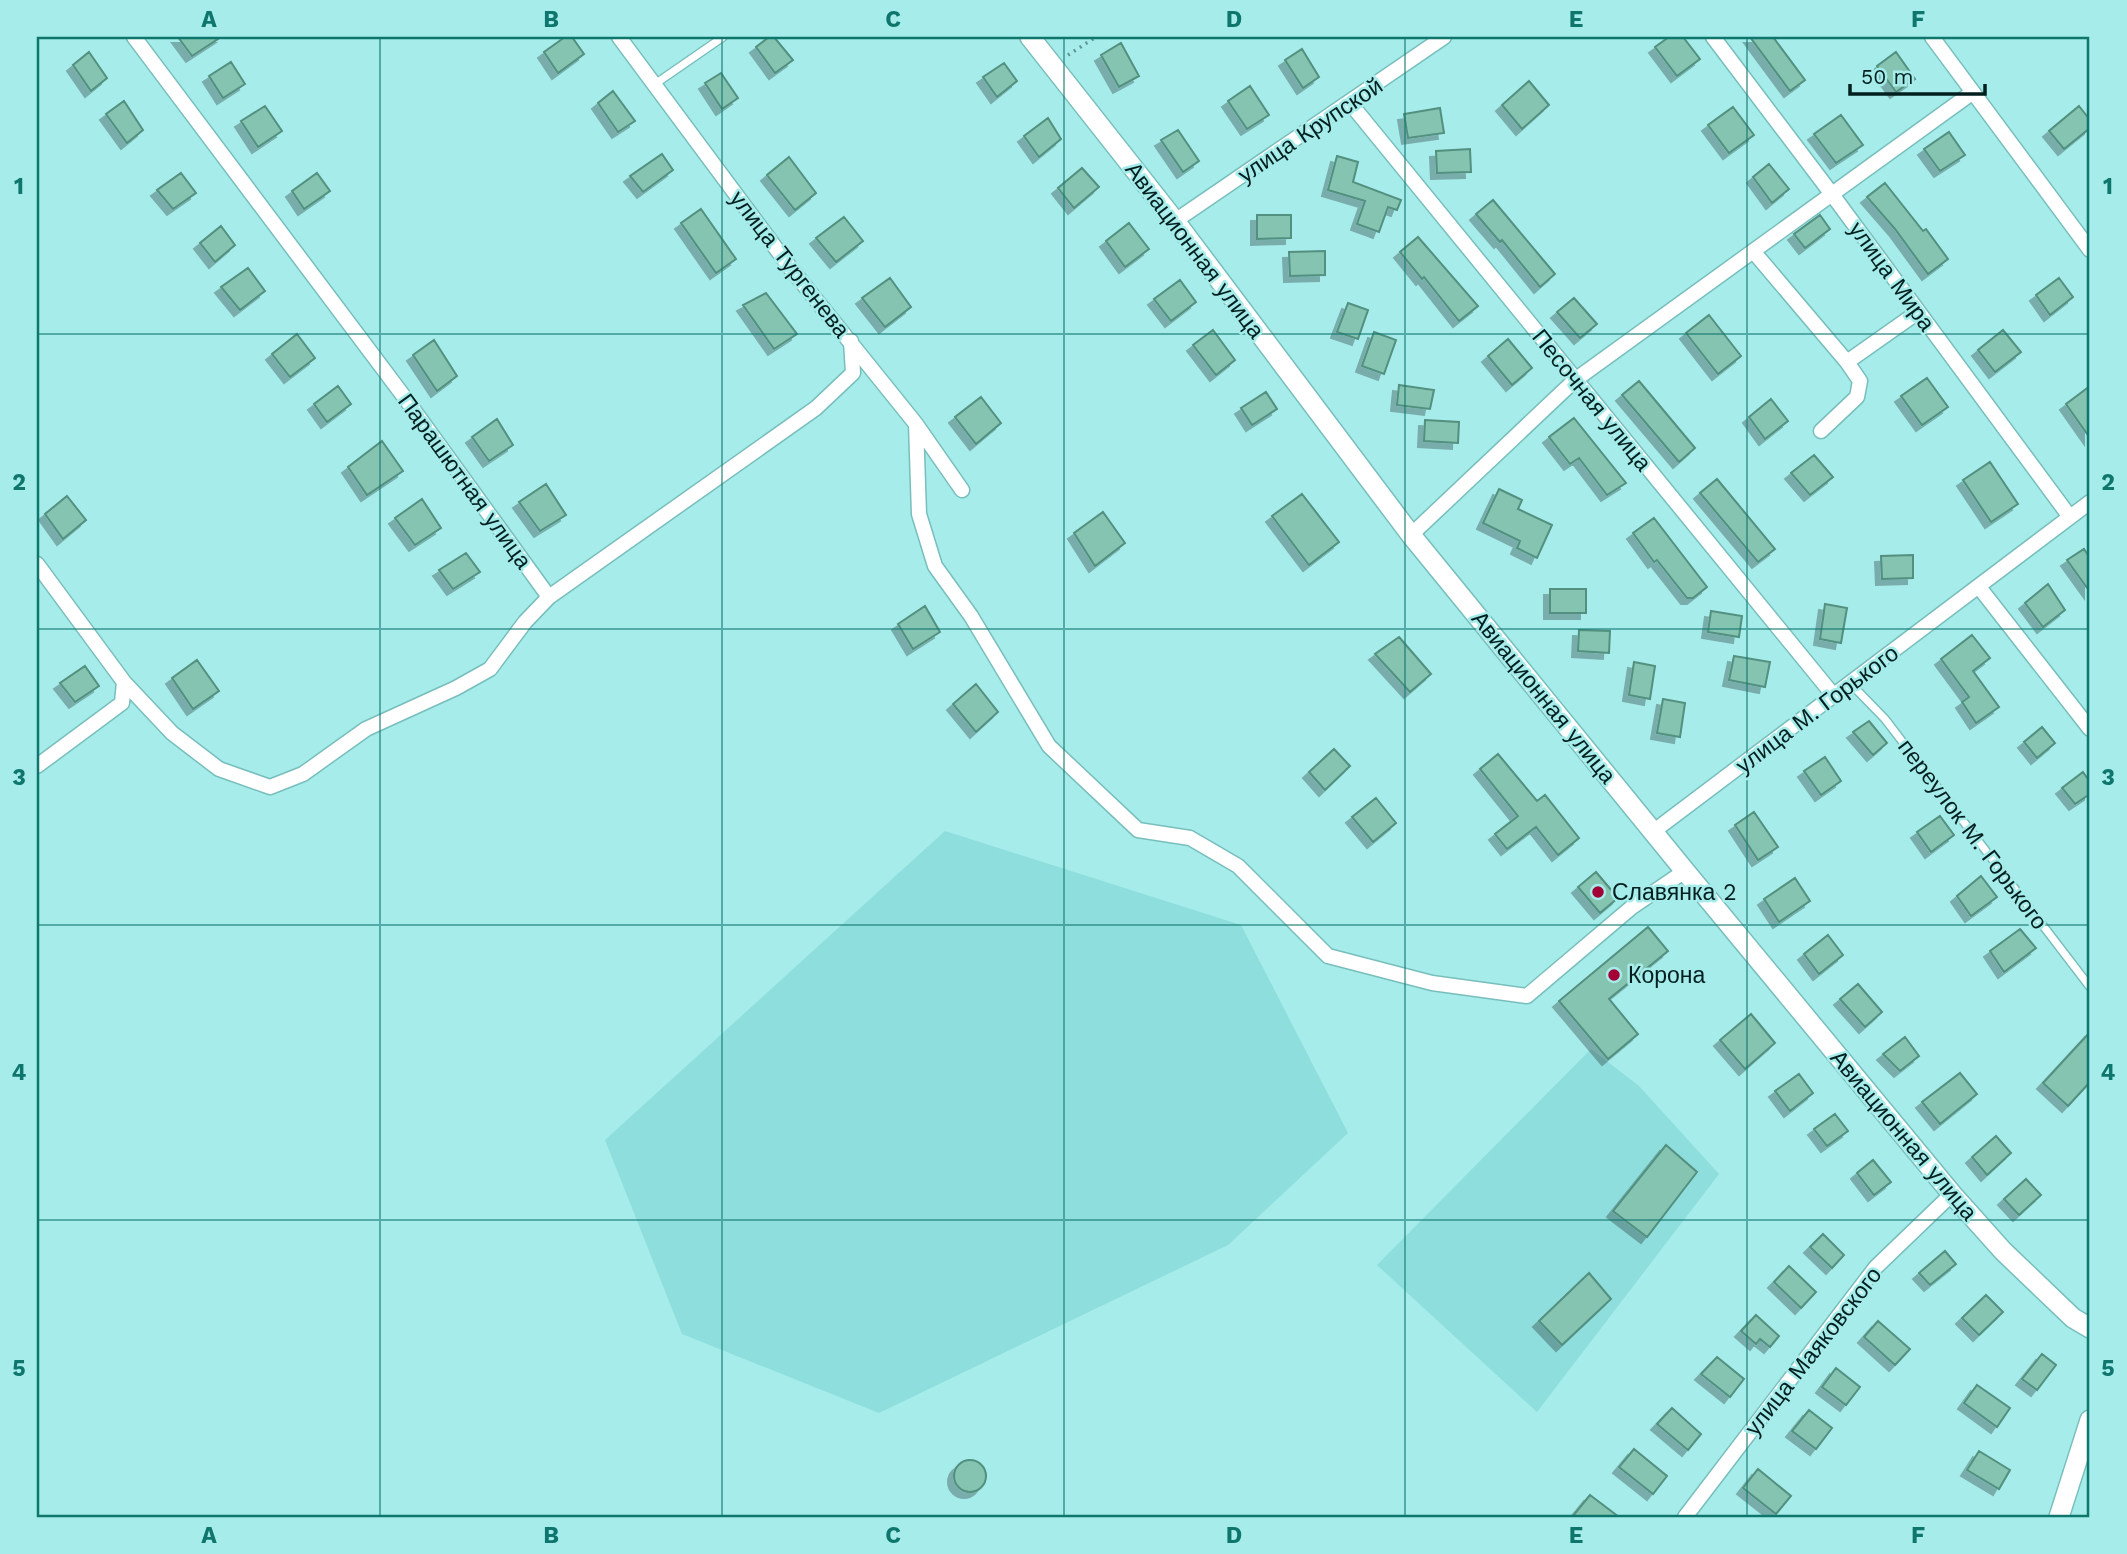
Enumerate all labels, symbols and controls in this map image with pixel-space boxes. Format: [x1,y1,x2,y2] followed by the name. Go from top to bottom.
[201,6,217,33] text: A
[543,6,559,33] text: B
[885,6,901,33] text: C
[1226,6,1242,33] text: D
[1569,6,1583,33] text: E
[1911,6,1925,33] text: F
[1850,52,1985,96] scale bar
[1861,64,1913,89] text: 50 m
[1233,72,1388,189] street label: улица Крупской
[1120,157,1270,344] street label: Авиационная улица
[14,173,24,200] text: 1
[2103,173,2113,200] text: 1
[724,186,855,343] street label: улица Тургенева
[1843,216,1940,336] street label: улица Мира
[1526,324,1657,477] street label: Песочная улица
[392,389,537,574] street label: Парашютная улица
[12,469,26,496] text: 2
[2101,469,2115,496] text: 2
[1466,606,1621,789] street label: Авиационная улица
[1731,639,1904,779] street label: улица М. Горького
[1892,734,2053,935] street label: переулок М. Горького
[12,764,26,791] text: 3
[2101,764,2115,791] text: 3
[1612,879,1737,906] place label: Славянка 2
[1590,884,1606,900] marker: Славянка 2
[1628,962,1705,989] place label: Корона
[1606,967,1622,983] marker: Корона
[1825,1045,1983,1226] street label: Авиационная улица
[12,1059,27,1086] text: 4
[2101,1059,2116,1086] text: 4
[1739,1262,1887,1441] street label: улица Маяковского
[12,1355,26,1382] text: 5
[2101,1355,2115,1382] text: 5
[201,1522,217,1549] text: A
[543,1522,559,1549] text: B
[885,1522,901,1549] text: C
[1226,1522,1242,1549] text: D
[1569,1522,1583,1549] text: E
[1911,1522,1925,1549] text: F

